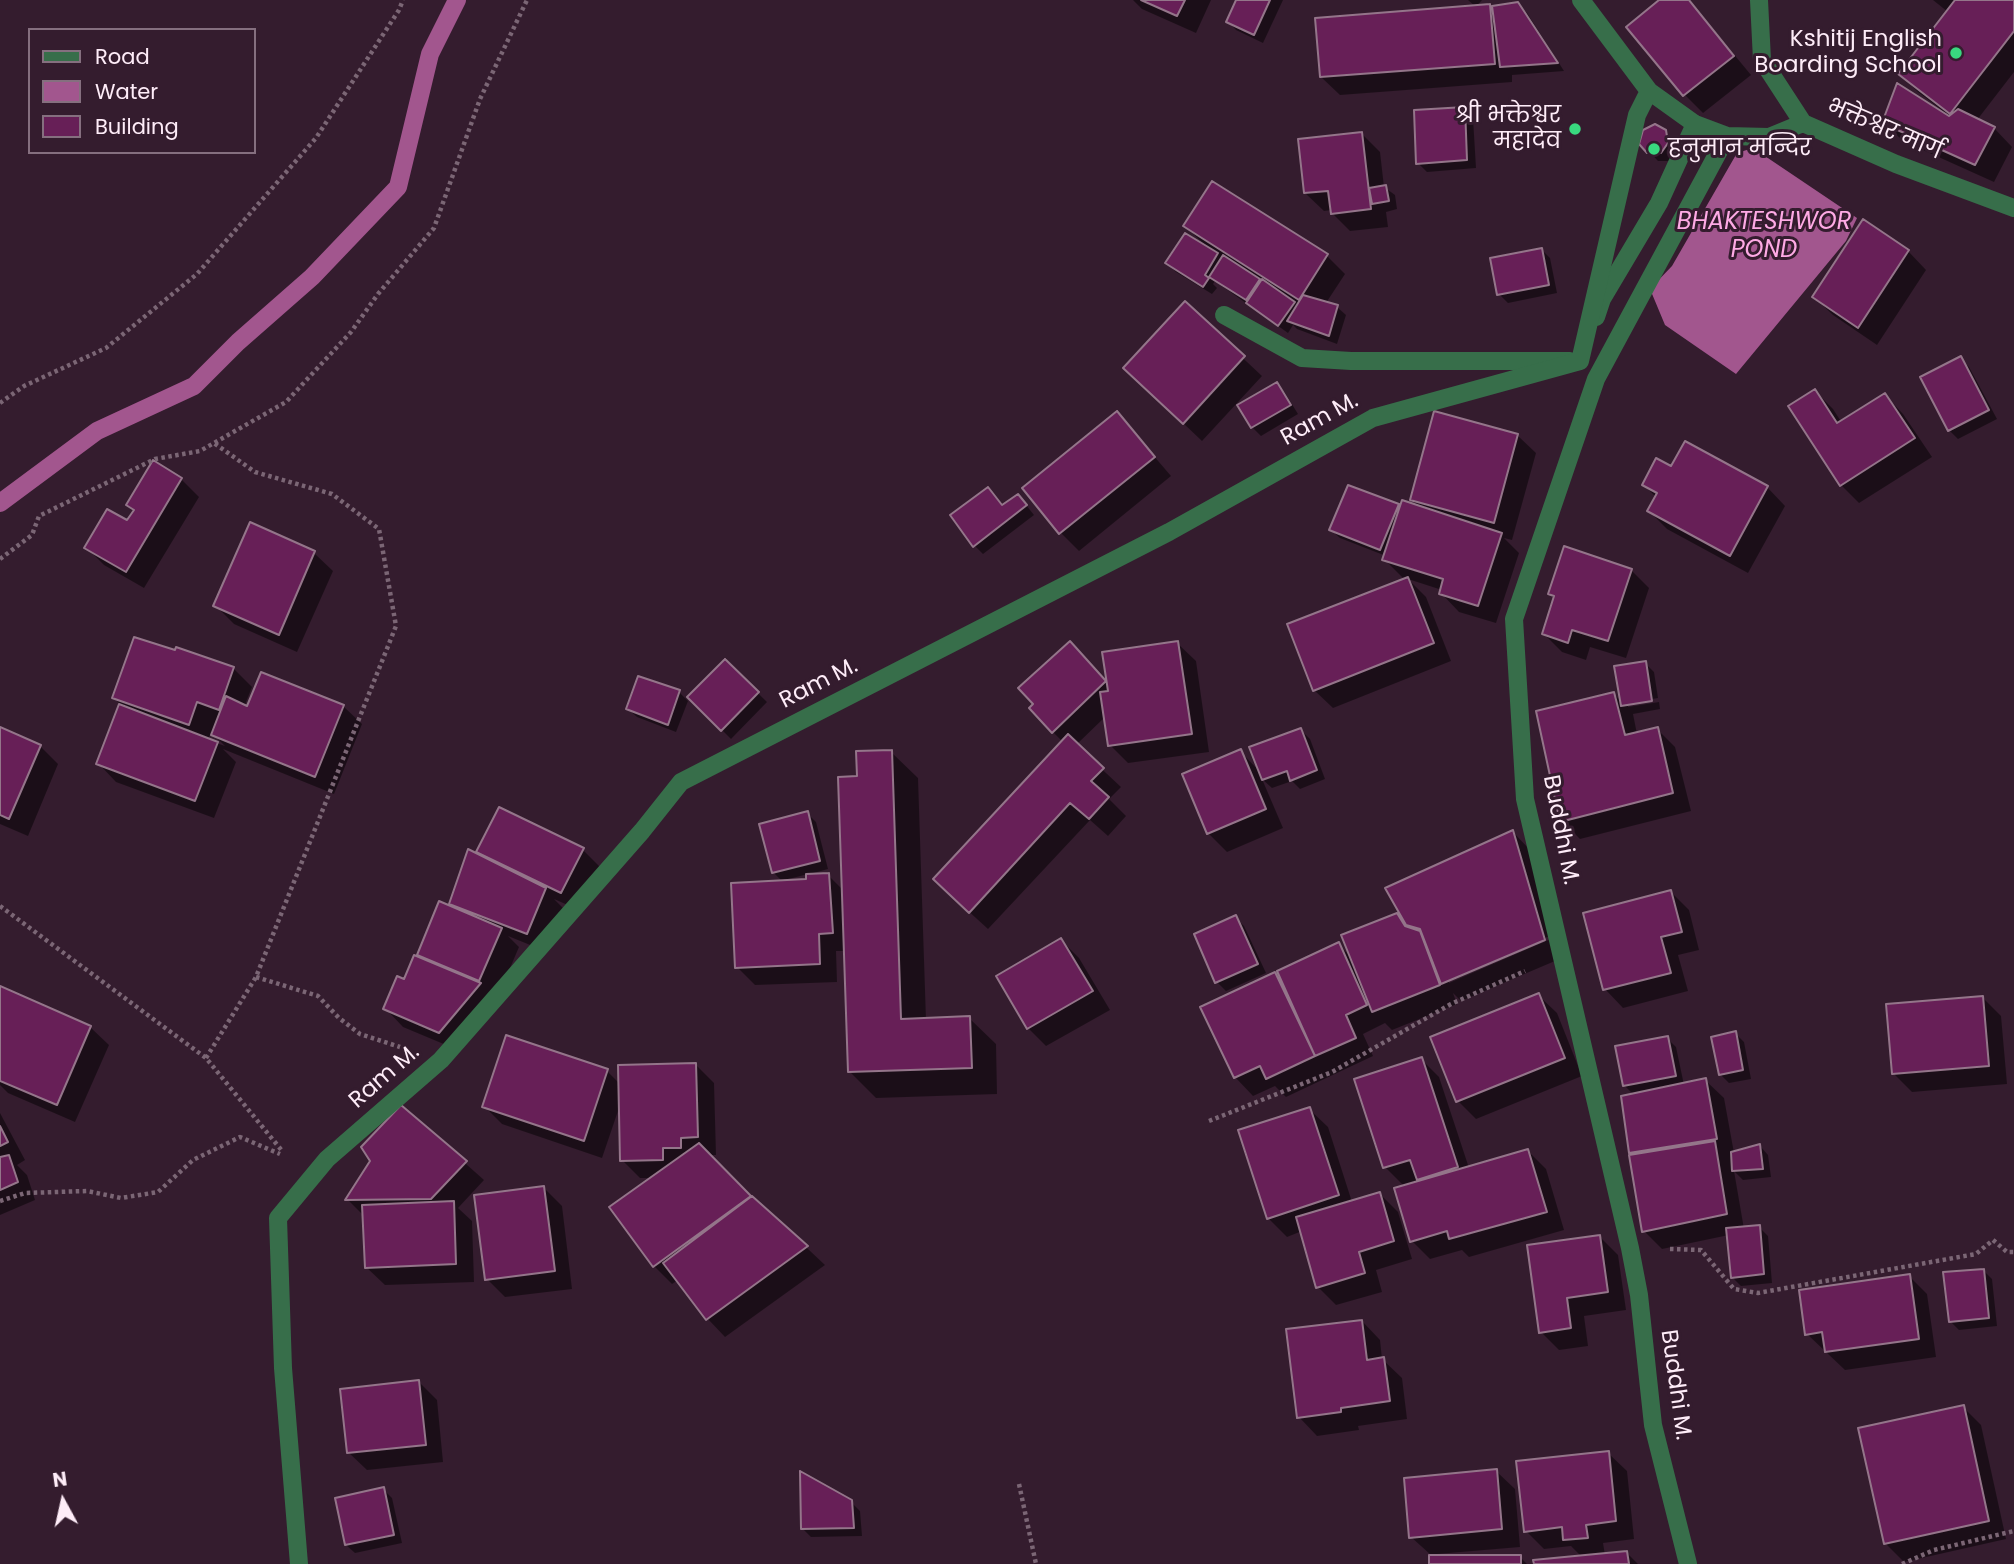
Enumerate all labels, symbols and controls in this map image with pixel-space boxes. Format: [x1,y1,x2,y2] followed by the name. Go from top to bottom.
[1754,26,1942,80] place label: Kshitij English Boarding School
[28,28,256,154] legend
[95,42,150,71] text: Road
[1948,45,1964,61] marker: Kshitij English Boarding School
[95,77,158,106] text: Water
[1822,93,1946,167] street label: भक्तेश्वर मार्ग
[1455,102,1561,156] place label: श्री भक्तेश्वर महादेव
[95,112,179,141] text: Building
[1567,121,1583,137] marker: श्री भक्तेश्वर महादेव
[1668,135,1811,163] place label: हनुमान मन्दिर
[1646,141,1662,157] marker: हनुमान मन्दिर
[1677,209,1851,265] water label: BHAKTESHWOR POND
[1277,388,1363,452] street label: Ram M.
[775,653,863,715] street label: Ram M.
[1536,773,1584,887] street label: Buddhi M.
[344,1039,426,1115] street label: Ram M.
[1654,1328,1696,1442] street label: Buddhi M.
[51,1465,69,1494] text: N
[28,1466,98,1536] north arrow

